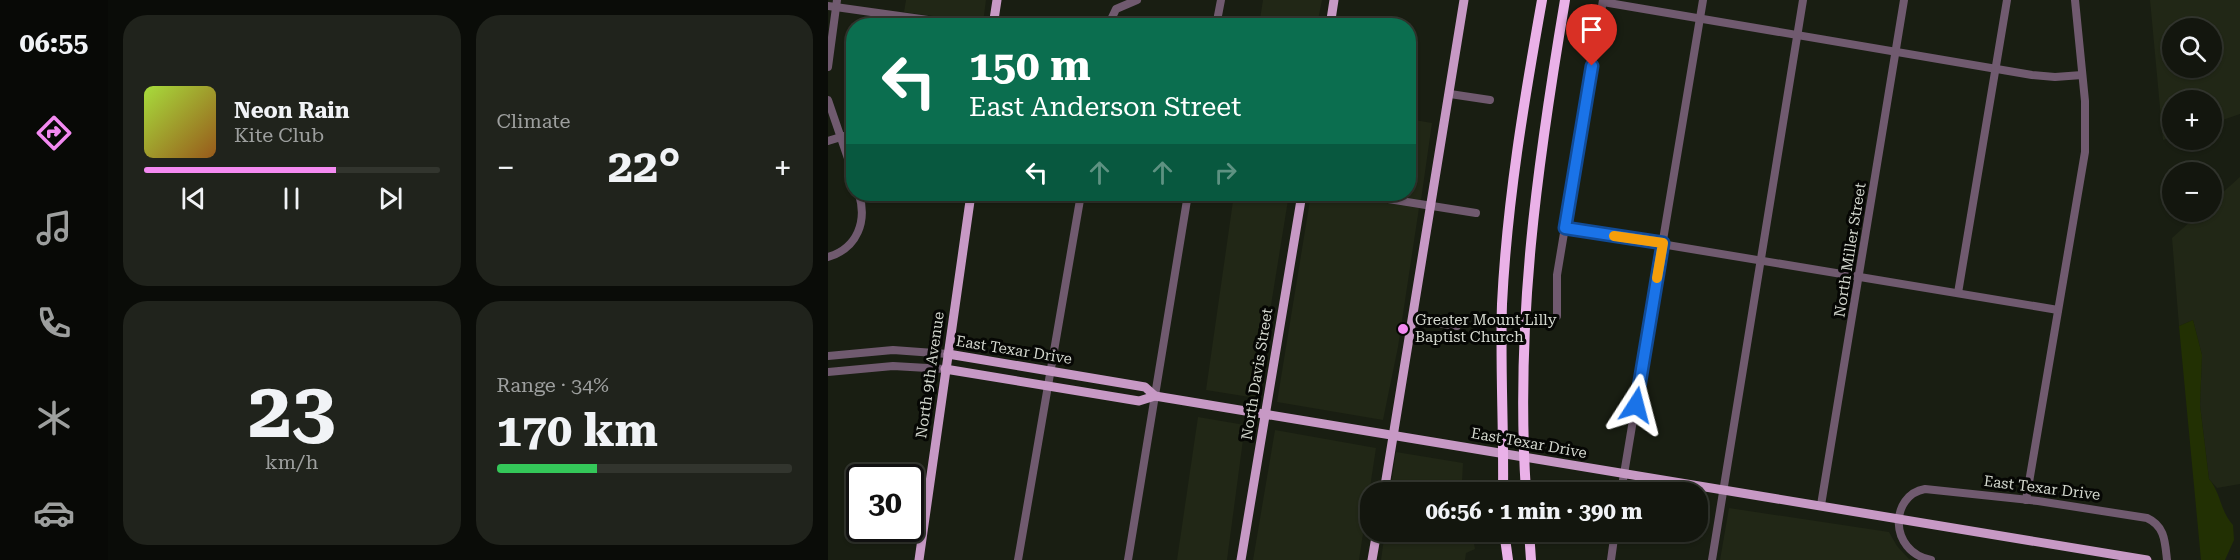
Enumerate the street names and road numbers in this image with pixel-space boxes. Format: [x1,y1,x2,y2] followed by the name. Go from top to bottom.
[1830,181,1870,319] street label: North Miller Street
[1238,306,1276,441] street label: North Davis Street
[912,310,948,440] street label: North 9th Avenue
[955,332,1073,368] street label: East Texar Drive
[1470,424,1588,462] street label: East Texar Drive
[1983,472,2101,504] street label: East Texar Drive

